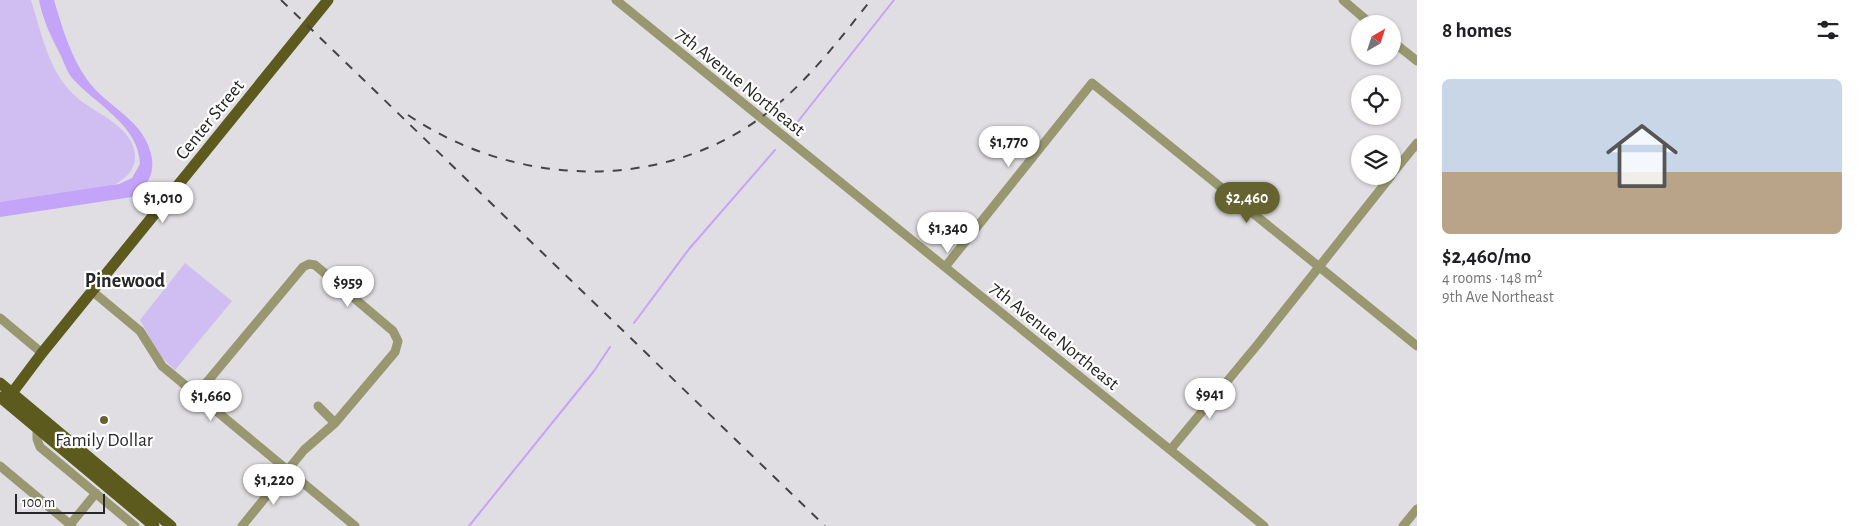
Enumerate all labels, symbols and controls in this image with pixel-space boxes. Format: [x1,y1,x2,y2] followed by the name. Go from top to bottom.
[1351,15,1401,65] north arrow
[1351,15,1401,185] map controls
[1814,16,1842,44] icon: filters
[1442,20,1512,41] text: 8 homes
[672,24,808,140] street label: 7th Avenue Northeast
[1351,75,1401,125] button: locate
[172,76,248,163] street label: Center Street
[1597,111,1687,201] icon: home
[968,126,1050,168] pin: $1,770
[990,134,1028,150] text: $1,770
[1351,135,1401,185] button: layers
[122,182,204,224] pin: $1,010
[1206,182,1288,224] pin: $2,460
[143,190,183,206] text: $1,010
[1226,190,1268,206] text: $2,460
[907,212,989,254] pin: $1,340
[928,220,968,236] text: $1,340
[1442,246,1531,267] text: $2,460/mo
[318,266,378,308] pin: $959
[1442,270,1543,286] text: 4 rooms · 148 m²
[85,271,166,291] district label: Pinewood
[333,274,363,290] text: $959
[986,278,1122,394] street label: 7th Avenue Northeast
[1442,289,1554,305] text: 9th Ave Northeast
[1180,378,1240,420] pin: $941
[170,380,252,422] pin: $1,660
[1196,386,1224,402] text: $941
[191,388,231,404] text: $1,660
[98,414,110,426] marker: Family Dollar
[55,431,153,450] place label: Family Dollar
[233,464,315,506] pin: $1,220
[254,472,294,488] text: $1,220
[15,491,105,514] scale bar
[22,496,55,510] text: 100 m

